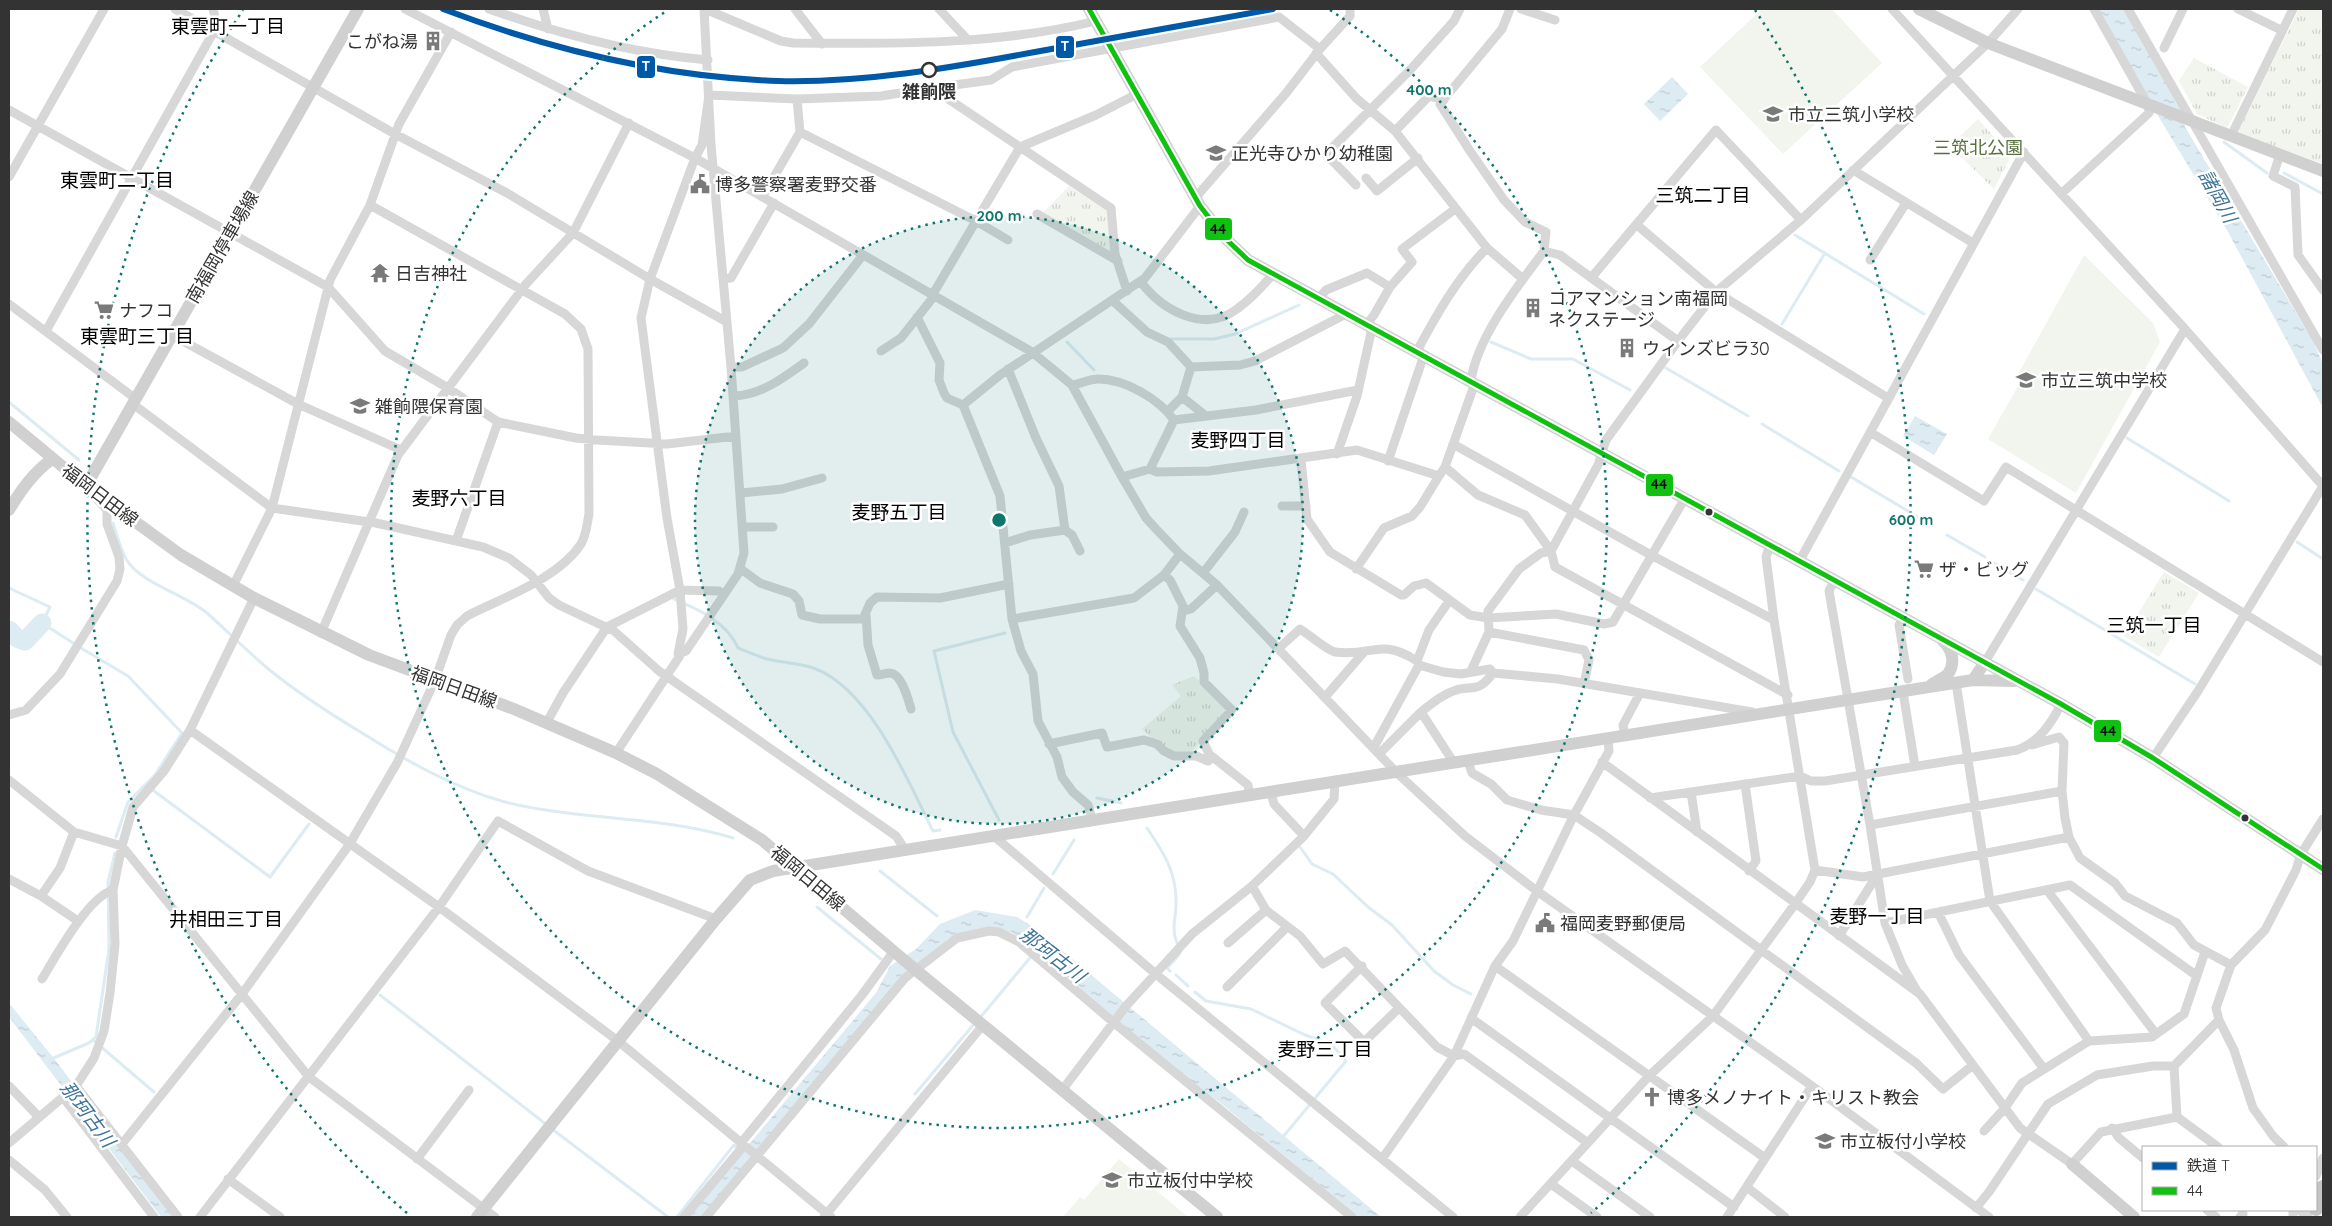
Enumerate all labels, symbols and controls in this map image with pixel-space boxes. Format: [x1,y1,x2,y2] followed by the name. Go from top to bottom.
[171,14,285,38] district label: 東雲町一丁目
[346,30,418,53] place label: こがね湯
[422,30,444,52] building icon: こがね湯
[1055,35,1075,59] line badge: T
[1061,37,1070,55] text: T
[636,55,656,79] line badge: T
[642,57,651,75] text: T
[921,62,937,78] marker: 雑餉隈
[902,80,956,103] place label: 雑餉隈
[1406,80,1452,99] text: 400 m
[1762,103,1784,125] school or university icon: 市立三筑小学校
[1788,103,1914,126] place label: 市立三筑小学校
[1933,136,2023,159] park label: 三筑北公園
[1205,142,1227,164] school or university icon: 正光寺ひかり幼稚園
[1231,142,1393,165] place label: 正光寺ひかり幼稚園
[2194,165,2243,228] water label: 諸岡川
[60,168,174,192] district label: 東雲町二丁目
[689,173,711,195] public building icon: 博多警察署麦野交番
[715,173,877,196] place label: 博多警察署麦野交番
[1655,183,1751,207] district label: 三筑二丁目
[181,187,263,307] street label: 南福岡停車場線
[977,206,1022,225] text: 200 m
[1204,217,1233,241] line badge: 44
[1210,220,1226,238] text: 44
[369,262,391,284] temple icon: 日吉神社
[395,262,467,285] place label: 日吉神社
[1548,287,1728,331] place label: コアマンション南福岡 ネクステージ
[1522,297,1544,319] building icon: コアマンション南福岡 ネクステージ
[93,299,115,321] supermarket icon: ナフコ
[119,299,173,322] place label: ナフコ
[80,324,194,348] district label: 東雲町三丁目
[1616,337,1638,359] building icon: ウィンズビラ30
[1642,337,1770,360] place label: ウィンズビラ30
[2015,369,2037,391] school or university icon: 市立三筑中学校
[2041,369,2167,392] place label: 市立三筑中学校
[349,395,371,417] school or university icon: 雑餉隈保育園
[375,395,483,418] place label: 雑餉隈保育園
[1190,428,1286,452] district label: 麦野四丁目
[57,459,143,531] street label: 福岡日田線
[1645,473,1674,497] line badge: 44
[1651,475,1667,493] text: 44
[411,486,507,510] district label: 麦野六丁目
[851,500,947,524] district label: 麦野五丁目
[1704,507,1714,517] unlabelled marker
[1889,510,1933,529] text: 600 m
[990,511,1008,529] centre of rings
[1913,558,1935,580] supermarket icon: ザ・ビッグ
[1939,558,2029,581] place label: ザ・ビッグ
[2106,613,2202,637] district label: 三筑一丁目
[408,661,500,713] street label: 福岡日田線
[2093,719,2122,743] line badge: 44
[2100,722,2116,740] text: 44
[2240,813,2250,823] unlabelled marker
[766,840,850,916] street label: 福岡日田線
[1829,904,1925,928] district label: 麦野一丁目
[169,907,283,931] district label: 井相田三丁目
[1534,912,1556,934] public building icon: 福岡麦野郵便局
[1560,912,1686,935] place label: 福岡麦野郵便局
[1016,922,1092,989] water label: 那珂古川
[1277,1037,1373,1061] district label: 麦野三丁目
[56,1076,122,1153] water label: 那珂古川
[1641,1086,1663,1108] church icon: 博多メノナイト・キリスト教会
[1667,1086,1919,1109] place label: 博多メノナイト・キリスト教会
[1814,1130,1836,1152] school or university icon: 市立板付小学校
[1840,1130,1966,1153] place label: 市立板付小学校
[2142,1146,2317,1211] legend
[2187,1156,2230,1175] text: 鉄道 T
[1101,1169,1123,1191] school or university icon: 市立板付中学校
[1127,1169,1253,1192] place label: 市立板付中学校
[2187,1181,2203,1200] text: 44

